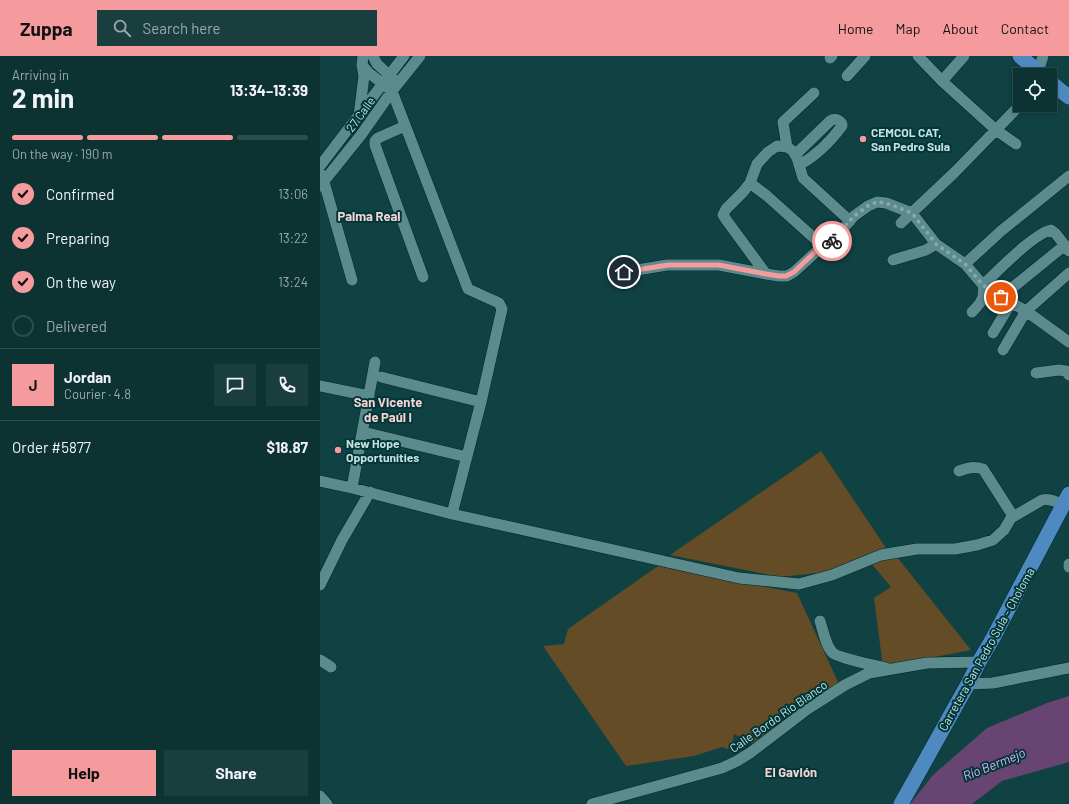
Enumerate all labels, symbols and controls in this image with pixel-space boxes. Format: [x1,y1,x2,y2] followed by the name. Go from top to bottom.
[97,10,377,46] search box
[20,17,73,40] text: Zuppa
[111,17,133,39] icon: search
[143,19,221,37] text: Search here
[838,20,874,37] text: Home
[896,20,920,37] text: Map
[942,20,979,37] text: About
[1001,20,1049,37] text: Contact
[12,67,69,83] text: Arriving in
[1013,68,1057,112] map controls
[1013,68,1057,112] button: locate
[230,81,308,99] text: 13:34–13:39
[12,82,74,113] text: 2 min
[343,94,377,134] street label: 27 Calle
[871,125,950,153] place label: CEMCOL CAT, San Pedro Sula
[858,134,868,144] marker: CEMCOL CAT, San Pedro Sula
[12,146,113,162] text: On the way · 190 m
[12,183,34,205] icon: check
[46,185,114,203] text: Confirmed
[278,186,308,202] text: 13:06
[338,208,401,224] district label: Palma Real
[812,221,852,261] courier
[12,227,34,249] icon: check
[46,229,110,247] text: Preparing
[278,230,308,246] text: 13:22
[821,230,843,252] icon: bike
[607,255,641,289] pin
[613,261,635,283] icon: home
[12,271,34,293] icon: check
[46,273,116,291] text: On the way
[278,274,308,290] text: 13:24
[984,280,1018,314] pin
[990,286,1012,308] icon: bag
[46,317,107,335] text: Delivered
[214,364,256,406] button: chat
[266,364,308,406] button: phone
[64,368,111,386] text: Jordan
[29,376,37,394] text: J
[64,386,131,402] text: Courier · 4.8
[354,394,422,425] district label: San Vicente de Paúl I
[346,436,419,464] place label: New Hope Opportunities
[12,438,91,456] text: Order #5877
[266,438,308,456] text: $18.87
[333,445,343,455] marker: New Hope Opportunities
[935,565,1037,733] street label: Carretera San Pedro Sula - Choloma
[727,677,829,755] street label: Calle Bordo Río Blanco
[960,744,1028,784] water label: Río Bermejo
[12,750,156,796] button: Help
[164,750,308,796] button: Share
[765,764,817,780] district label: El Gavión

